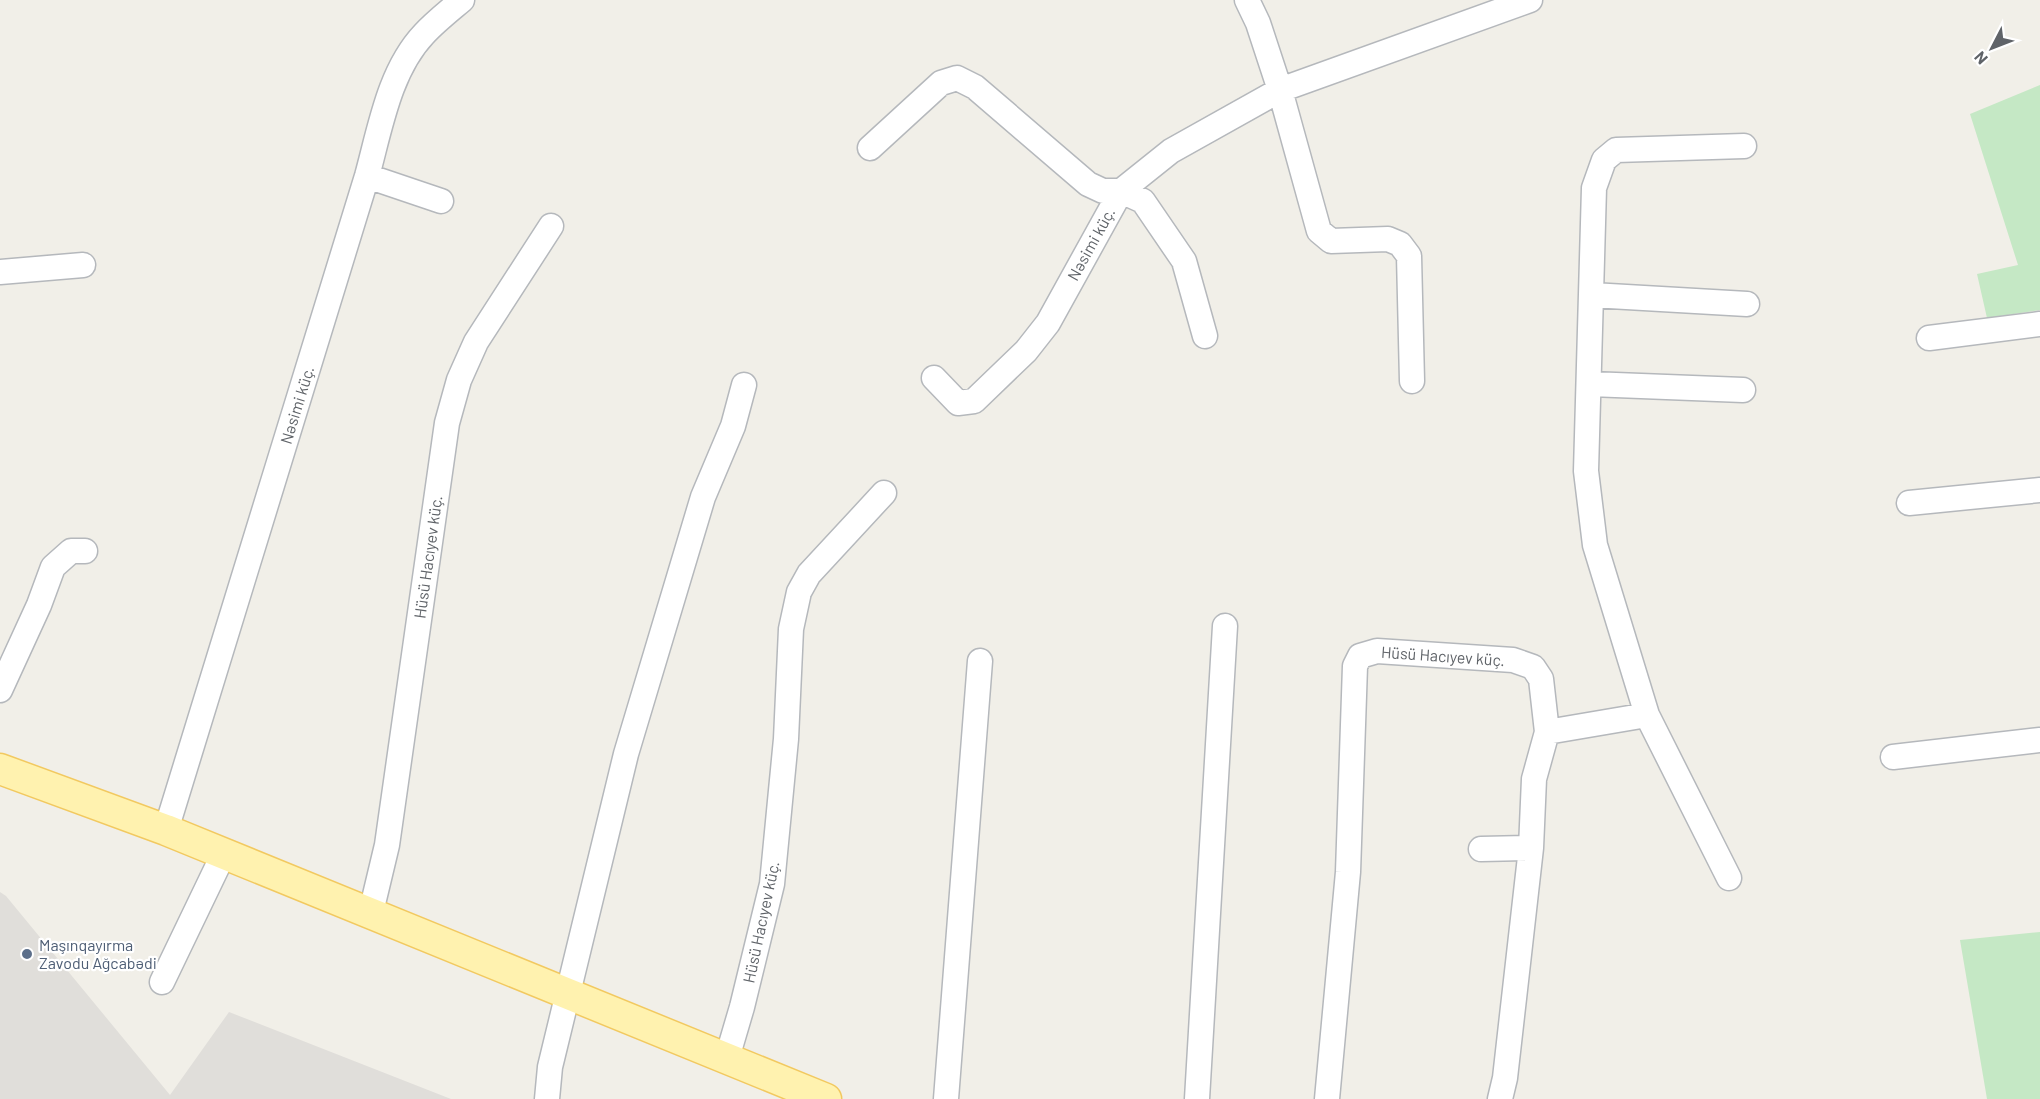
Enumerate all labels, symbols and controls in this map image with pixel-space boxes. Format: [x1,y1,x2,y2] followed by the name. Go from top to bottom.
[1962,18,2022,78] north arrow
[1970,48,1991,69] text: N
[1063,204,1118,284] street label: Nəsimi küç.
[276,364,317,446] street label: Nəsimi küç.
[409,494,446,620] street label: Hüsü Hacıyev küç.
[1380,642,1506,669] street label: Hüsü Hacıyev küç.
[738,859,783,985] street label: Hüsü Hacıyev küç.
[39,935,157,972] place label: Maşınqayırma Zavodu Ağcabədi
[20,947,34,961] marker: Maşınqayırma Zavodu Ağcabədi

